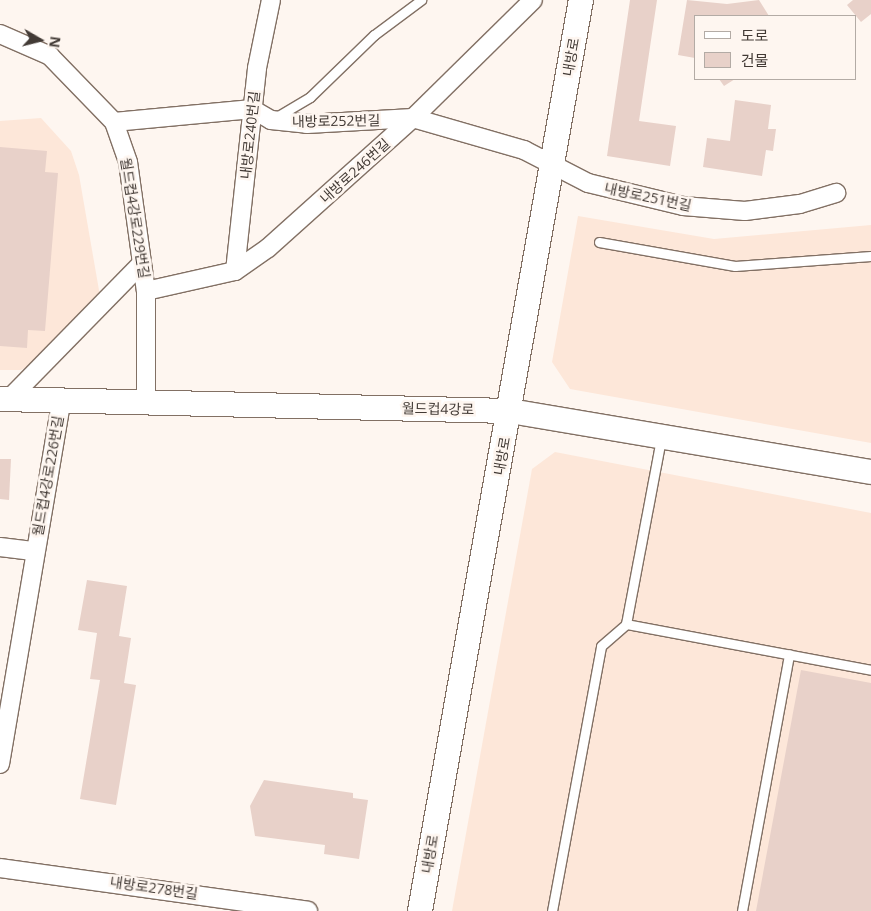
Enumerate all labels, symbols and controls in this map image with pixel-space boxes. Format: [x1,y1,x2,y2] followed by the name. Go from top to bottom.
[15,15,65,65] north arrow
[694,15,856,80] legend
[741,25,769,45] text: 도로
[45,35,66,49] text: N
[559,37,583,77] street label: 내방로
[741,50,769,70] text: 건물
[237,90,263,180] street label: 내방로240번길
[292,112,380,130] street label: 내방로252번길
[317,135,393,207] street label: 내방로246번길
[117,156,153,280] street label: 월드컵4강로229번길
[603,180,693,214] street label: 내방로251번길
[402,400,474,418] street label: 월드컵4강로
[29,414,67,538] street label: 월드컵4강로226번길
[490,436,514,476] street label: 내방로
[418,834,442,874] street label: 내방로
[109,874,199,902] street label: 내방로278번길

